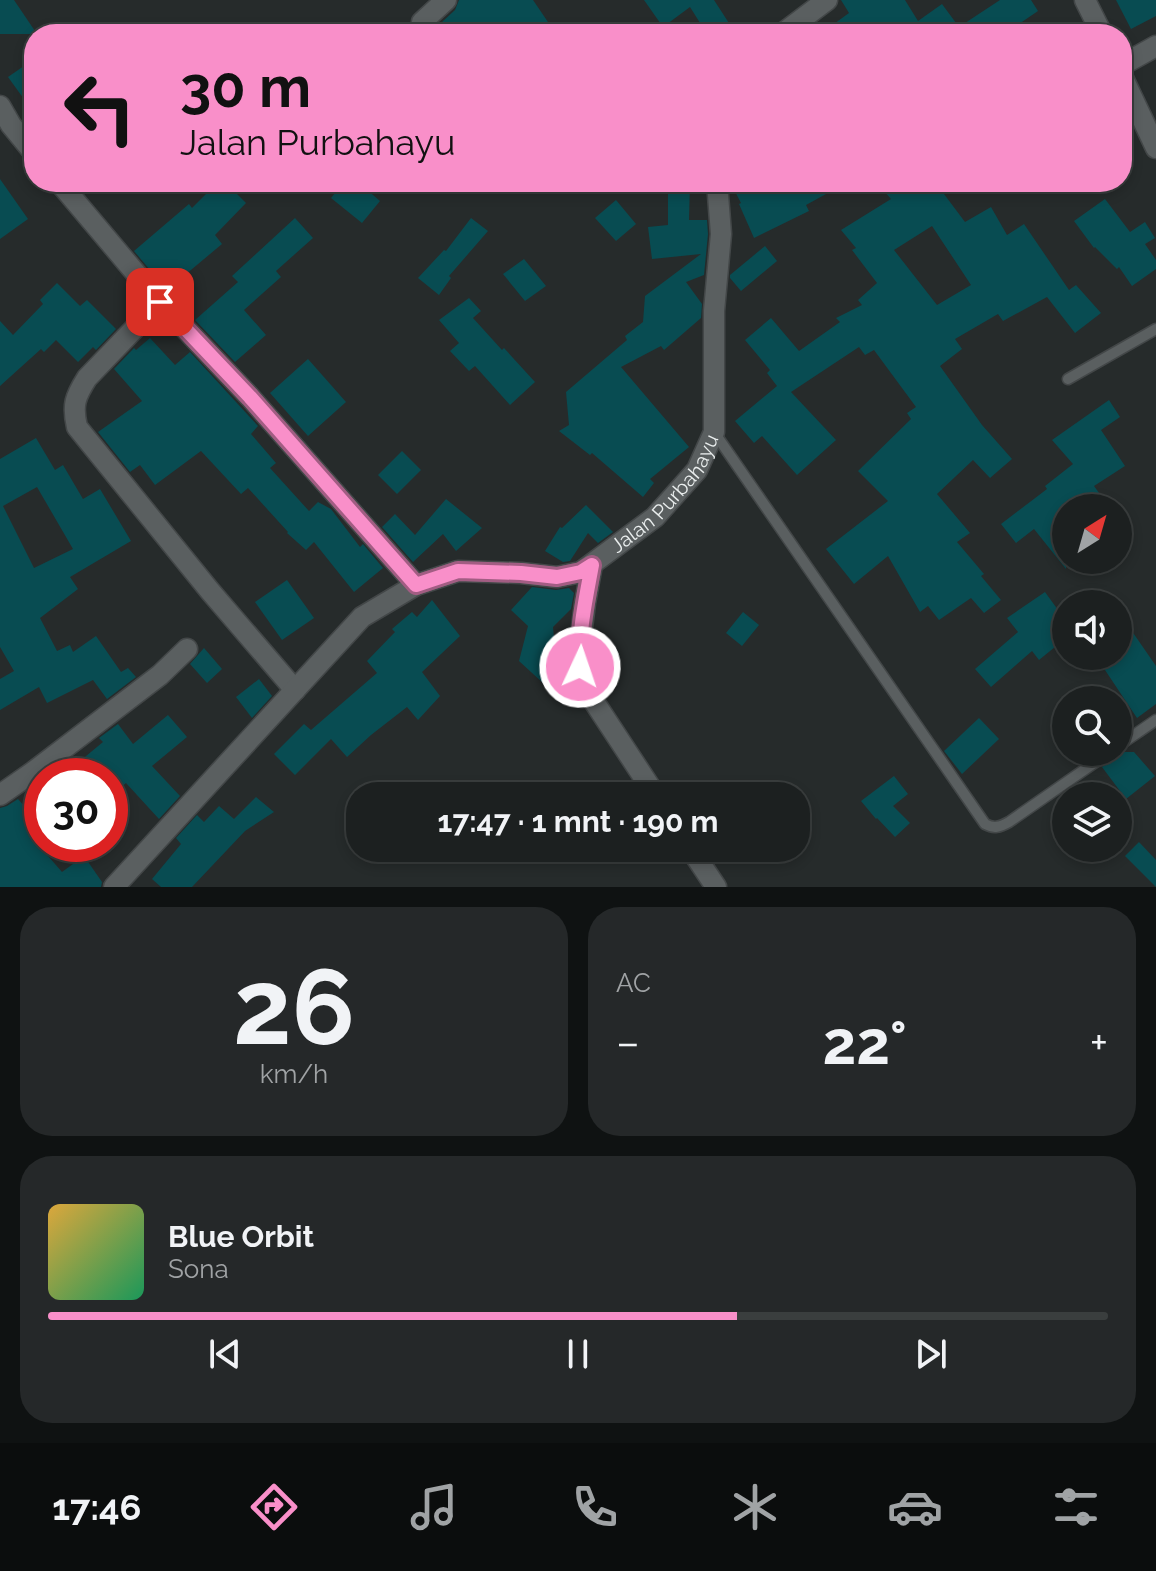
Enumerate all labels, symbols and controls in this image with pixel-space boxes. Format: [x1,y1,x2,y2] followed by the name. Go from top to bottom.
[180,54,311,120] text: 30 m
[48,56,152,160] icon: left
[180,121,455,163] text: Jalan Purbahayu
[126,268,194,336] pin
[138,280,182,324] icon: arrive
[606,430,723,558] street label: Jalan Purbahayu
[1052,494,1132,574] north arrow
[1052,494,1132,862] map controls
[1052,590,1132,670] button: sound
[538,625,622,709] position arrow
[1052,686,1132,766] button: search
[24,758,128,862] speed limit sign: 30
[1052,782,1132,862] button: layers
[438,804,718,839] text: 17:47 · 1 mnt · 190 m
[233,946,355,1068] text: 26
[616,968,651,998] text: AC
[823,1008,907,1078] text: 22°
[616,1017,640,1068] text: −
[1090,1017,1108,1068] text: +
[260,1059,328,1089] text: km/h
[168,1219,314,1254] text: Blue Orbit
[168,1254,229,1284] text: Sona
[203,1332,247,1376] icon: previous
[556,1332,600,1376] icon: pause
[909,1332,953,1376] icon: next
[246,1479,302,1535] icon: directions
[406,1479,462,1535] icon: music
[567,1479,623,1535] icon: phone
[727,1479,783,1535] icon: climate
[887,1479,943,1535] icon: car
[1048,1479,1104,1535] icon: filters
[52,1486,141,1528] text: 17:46

